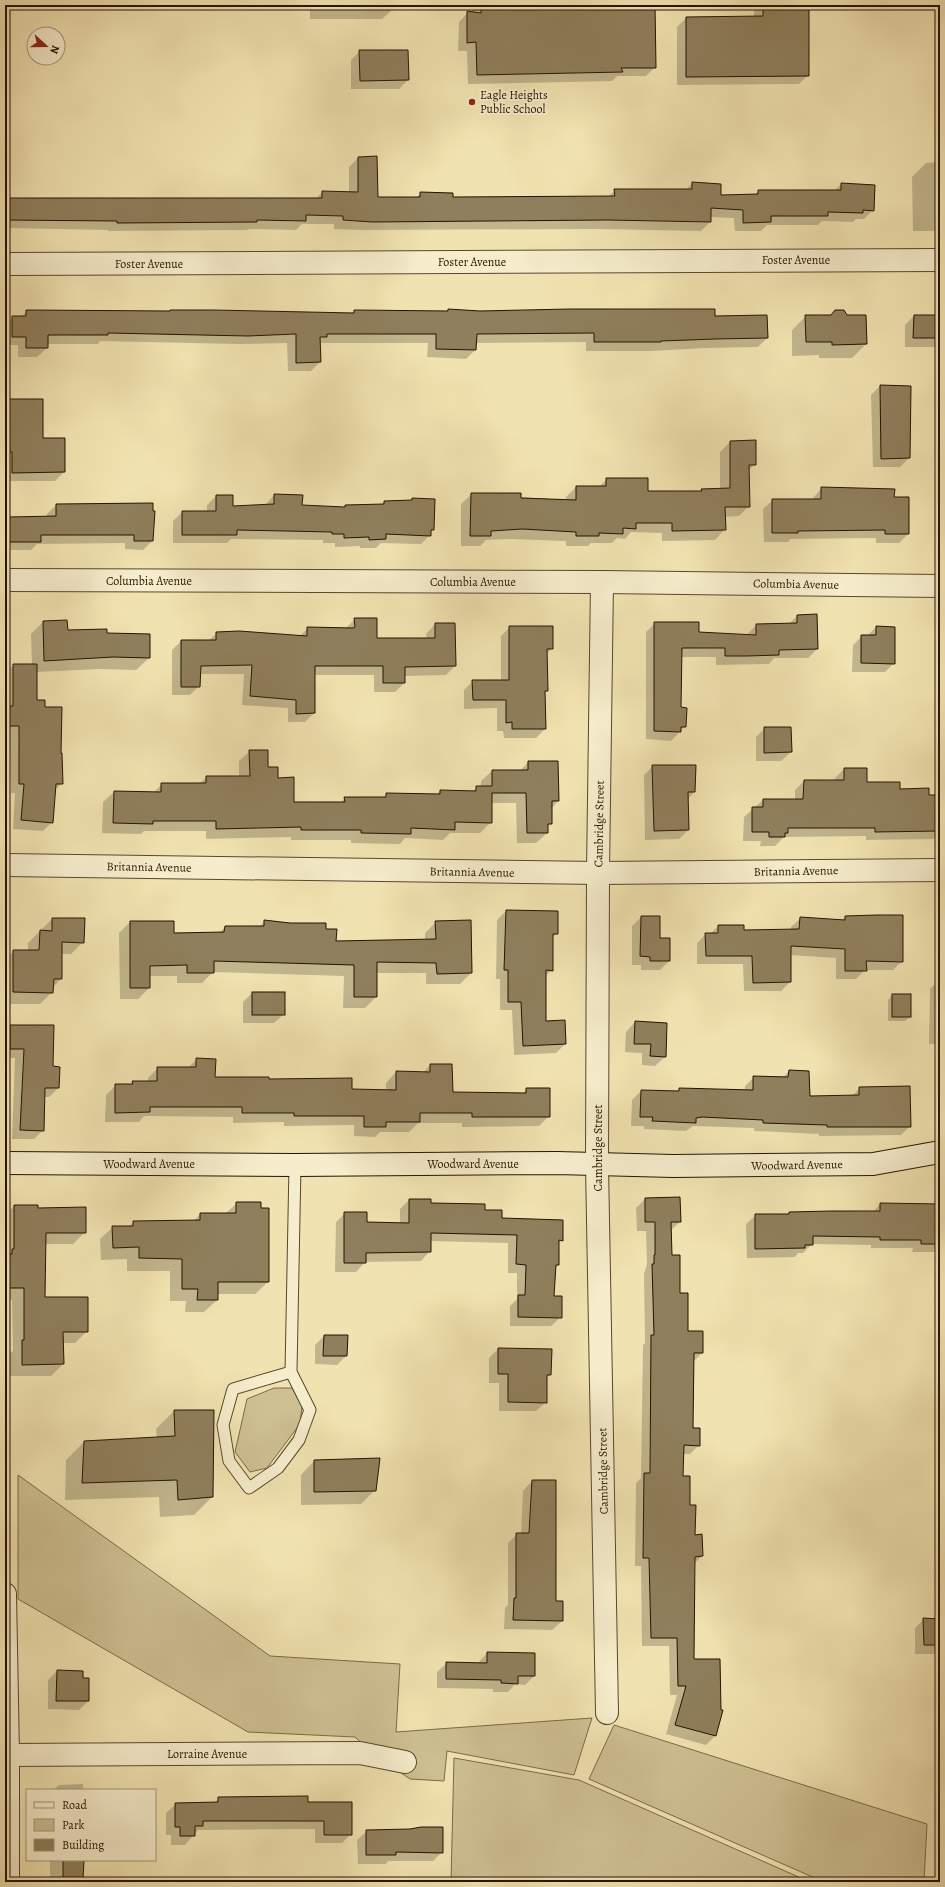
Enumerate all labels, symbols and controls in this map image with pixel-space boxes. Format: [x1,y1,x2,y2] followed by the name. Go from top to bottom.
[26,26,66,66] north arrow
[46,43,63,56] text: N
[480,87,548,117] place label: Eagle Heights Public School
[467,97,477,107] marker: Eagle Heights Public School
[762,252,830,268] street label: Foster Avenue
[438,254,506,270] street label: Foster Avenue
[115,256,183,272] street label: Foster Avenue
[106,573,192,589] street label: Columbia Avenue
[430,574,516,590] street label: Columbia Avenue
[753,575,839,593] street label: Columbia Avenue
[590,780,608,868] street label: Cambridge Street
[106,858,192,876] street label: Britannia Avenue
[753,862,839,880] street label: Britannia Avenue
[429,863,515,881] street label: Britannia Avenue
[590,1105,606,1191] street label: Cambridge Street
[102,1156,195,1172] street label: Woodward Avenue
[426,1156,519,1172] street label: Woodward Avenue
[750,1156,843,1174] street label: Woodward Avenue
[594,1427,612,1515] street label: Cambridge Street
[167,1746,247,1762] street label: Lorraine Avenue
[26,1789,156,1861] legend
[62,1797,88,1813] text: Road
[62,1817,85,1833] text: Park
[62,1837,104,1853] text: Building

